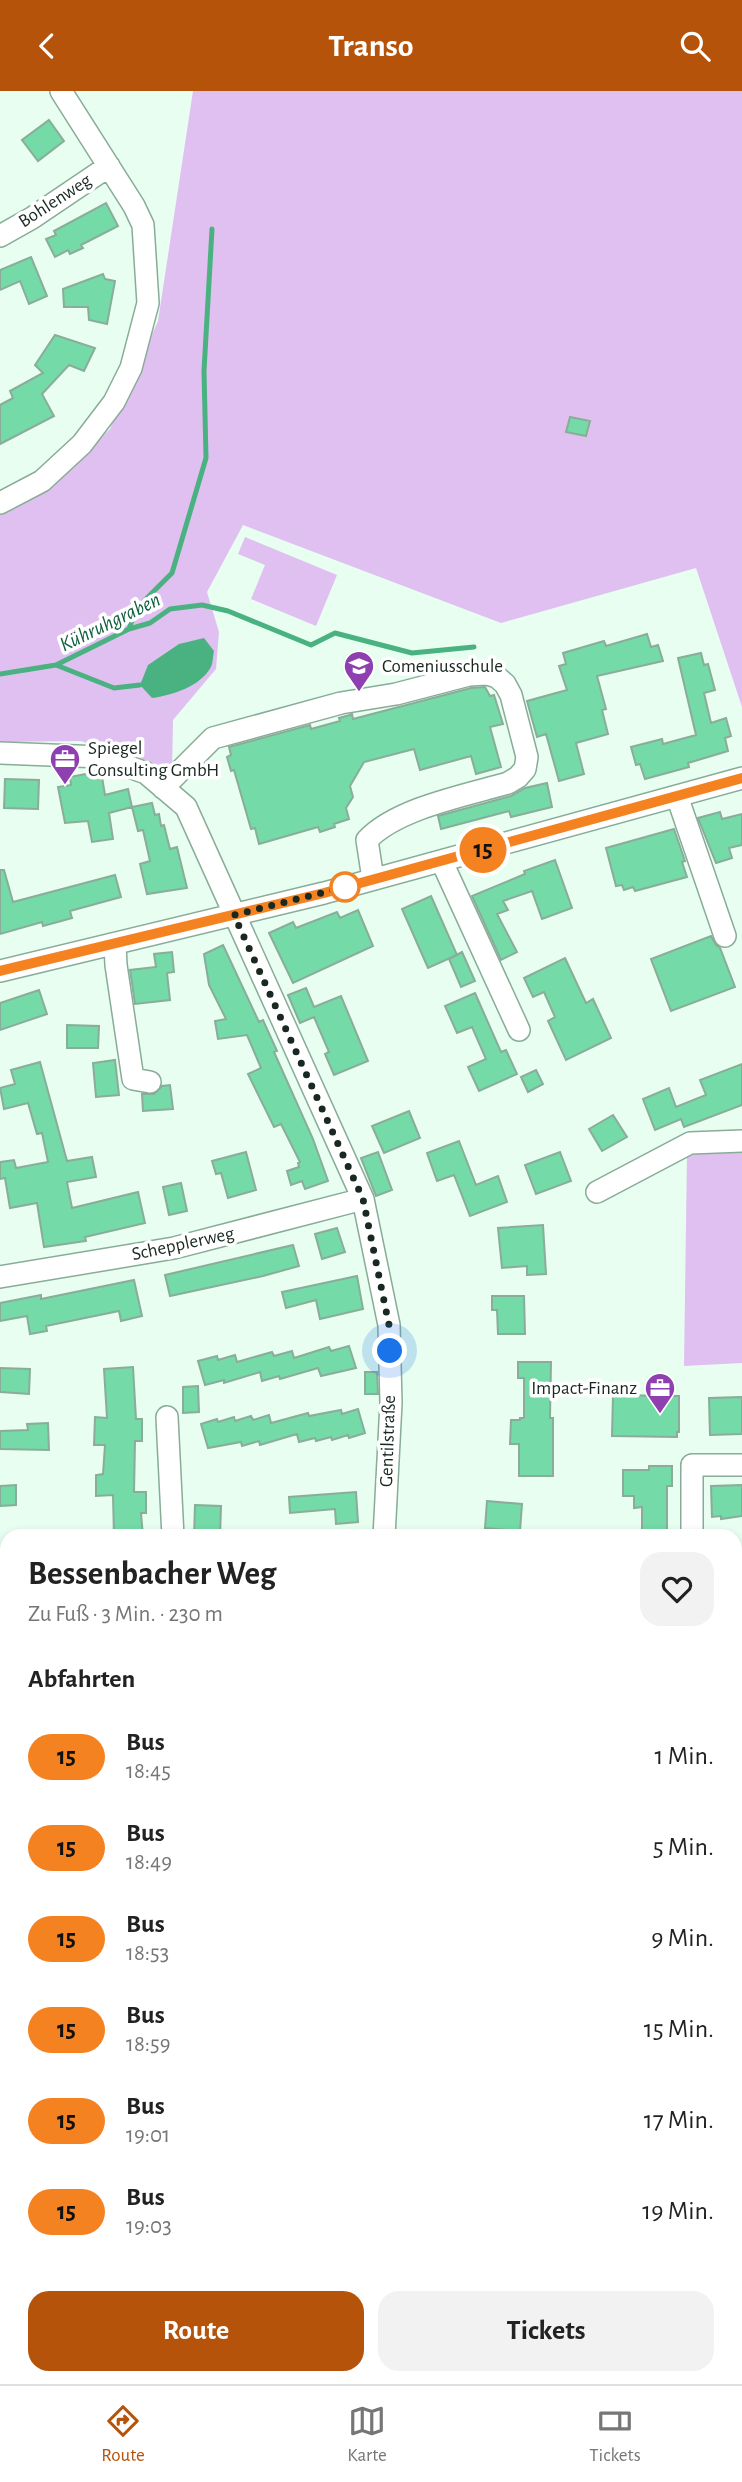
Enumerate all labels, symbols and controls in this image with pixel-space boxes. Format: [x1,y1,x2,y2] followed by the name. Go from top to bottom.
[28,27,66,65] icon: back
[676,27,714,65] icon: search
[328,30,414,62] text: Transo
[15,170,95,231] street label: Bohlenweg
[56,589,164,655] water label: Kühruhgraben
[342,649,376,693] school or university icon: Comeniusschule
[382,657,503,676] place label: Comeniusschule
[88,739,219,780] place label: Spiegel Consulting GmbH
[48,742,82,786] office icon: Spiegel Consulting GmbH
[452,827,514,873] line badge: 15
[473,838,493,862] text: 15
[330,872,360,902] unlabelled marker
[130,1224,237,1264] street label: Schepplerweg
[372,1333,407,1368] your location
[643,1371,677,1415] office icon: Impact-Finanz
[531,1379,637,1398] place label: Impact-Finanz
[377,1395,399,1487] street label: Gentilstraße
[640,1552,714,1626] button: heart
[28,1558,276,1591] text: Bessenbacher Weg
[28,1603,223,1626] text: Zu Fuß · 3 Min. · 230 m
[28,1666,135,1692] text: Abfahrten
[126,1729,165,1755] text: Bus
[655,1743,714,1769] text: 1 Min.
[57,1745,76,1769] text: 15
[126,1760,171,1783] text: 18:45
[126,1820,165,1846] text: Bus
[653,1834,714,1860] text: 5 Min.
[57,1836,76,1860] text: 15
[126,1851,172,1874] text: 18:49
[126,1911,165,1937] text: Bus
[651,1925,714,1951] text: 9 Min.
[57,1927,76,1951] text: 15
[126,1942,169,1965] text: 18:53
[126,2002,165,2028] text: Bus
[644,2016,714,2042] text: 15 Min.
[57,2018,76,2042] text: 15
[126,2033,171,2056] text: 18:59
[126,2093,165,2119] text: Bus
[644,2107,714,2133] text: 17 Min.
[57,2109,76,2133] text: 15
[126,2124,170,2147] text: 19:01
[126,2184,165,2210] text: Bus
[642,2198,714,2224] text: 19 Min.
[57,2200,76,2224] text: 15
[126,2215,172,2238] text: 19:03
[28,2291,364,2371] button: Route
[378,2291,714,2371] button: Tickets
[101,2402,145,2467] tab: Route
[347,2402,387,2467] tab: Karte
[589,2402,641,2467] tab: Tickets

